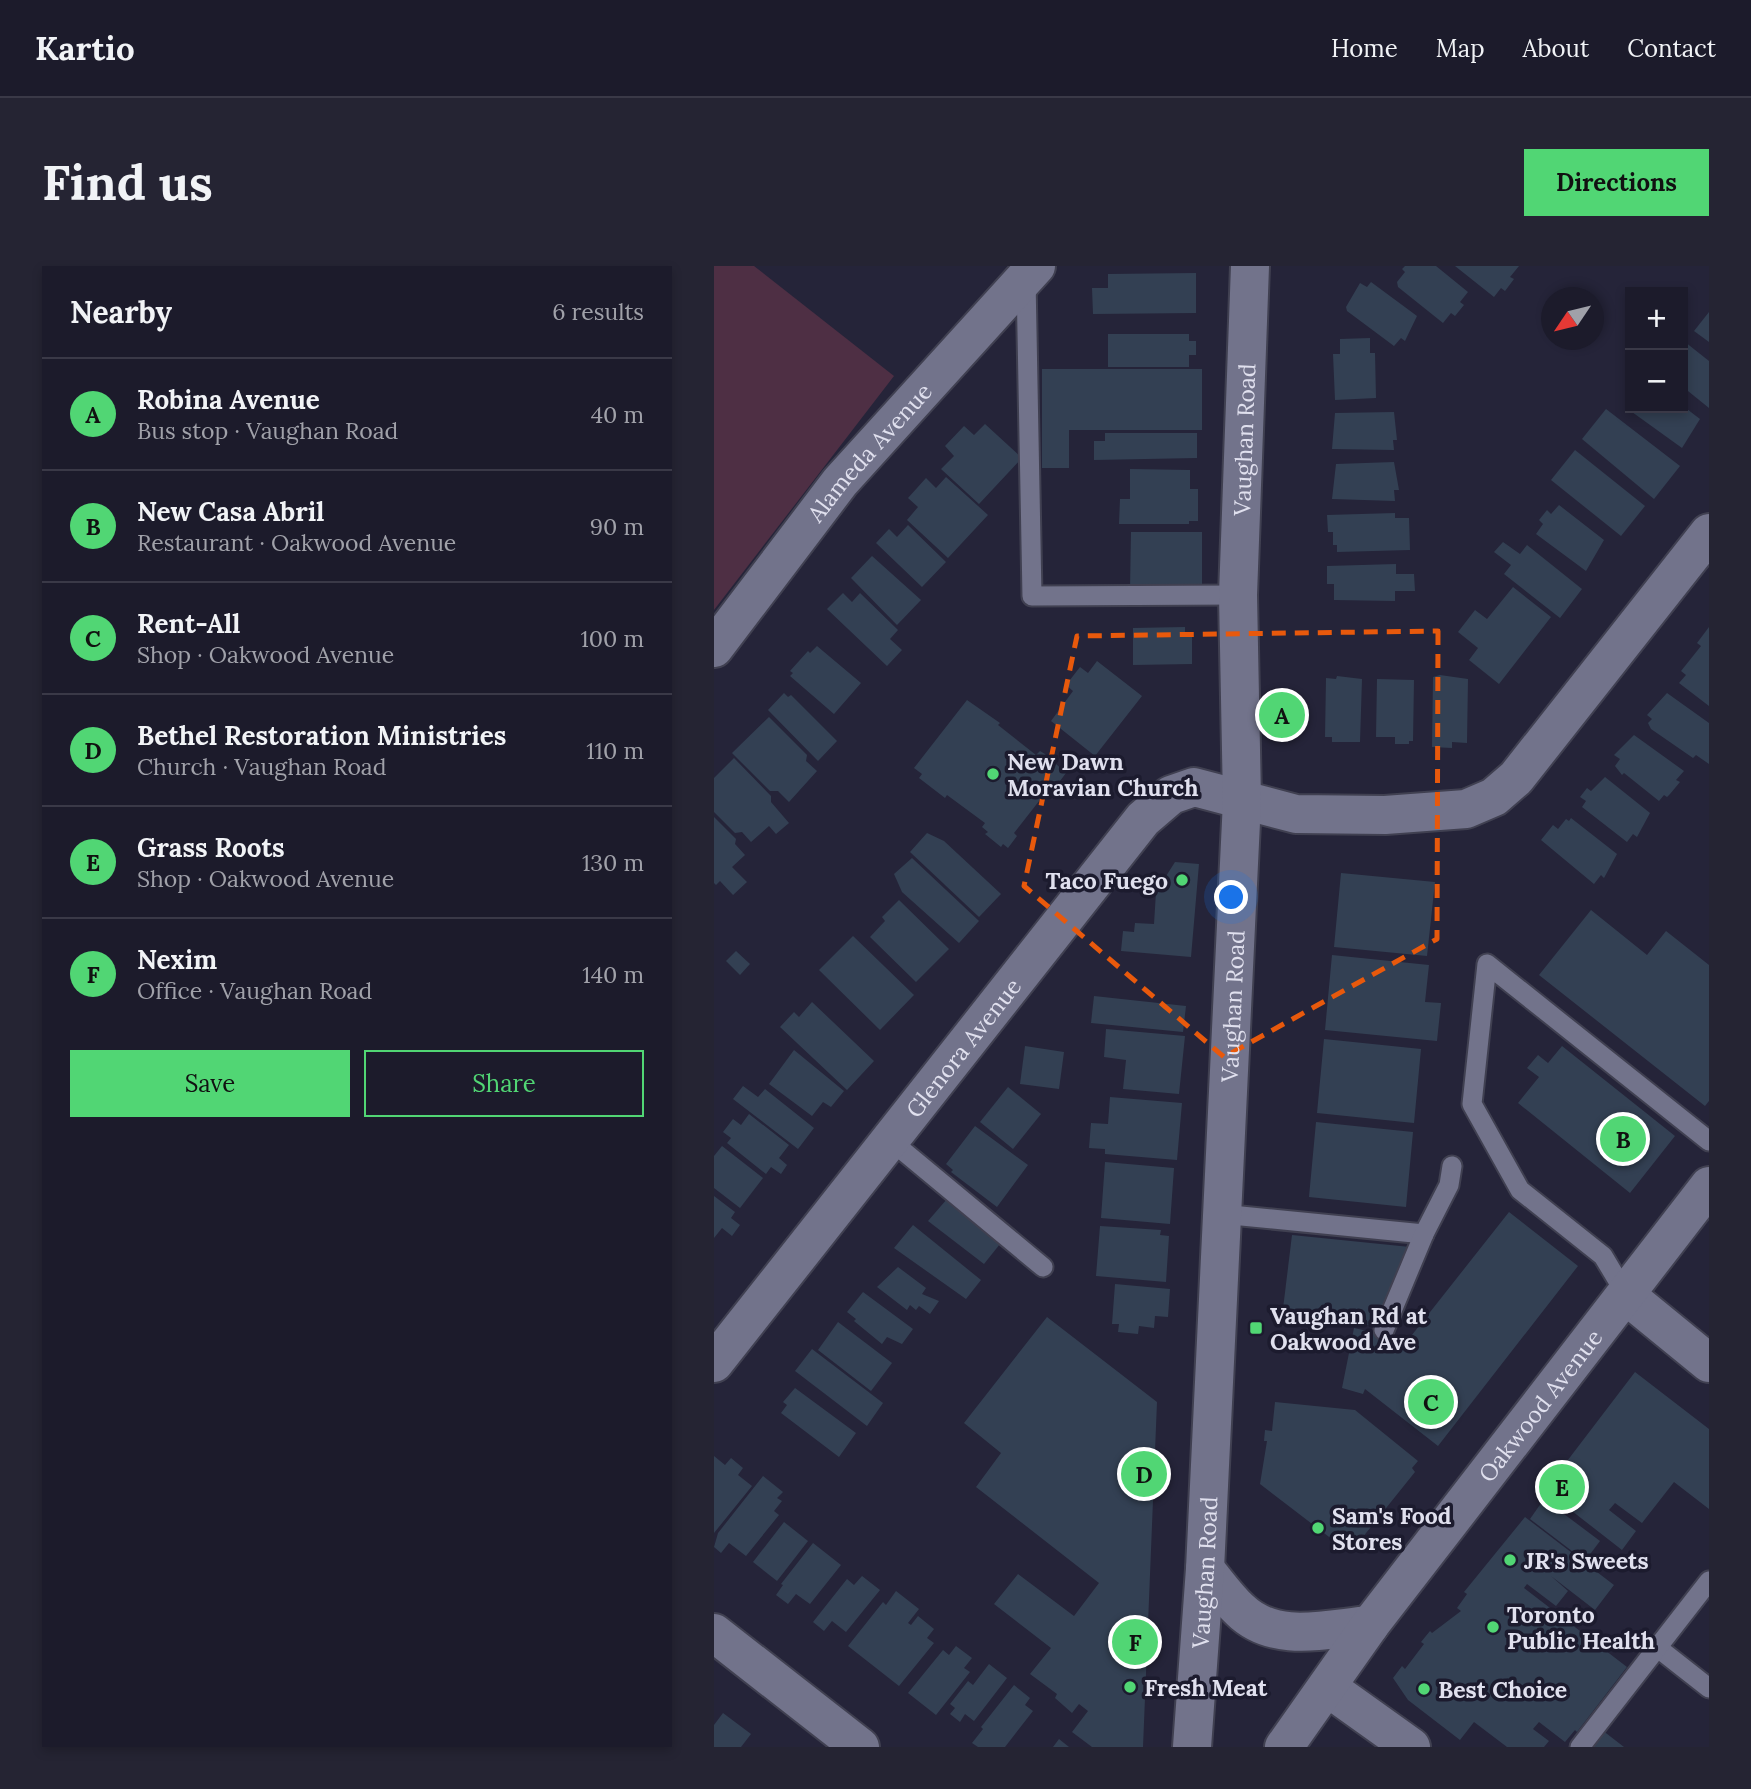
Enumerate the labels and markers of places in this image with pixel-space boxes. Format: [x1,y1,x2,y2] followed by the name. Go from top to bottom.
[1259,689,1305,741] pin: A
[1007,747,1198,802] place label: New Dawn Moravian Church
[985,766,1001,782] marker: New Dawn Moravian Church
[1046,866,1168,895] place label: Taco Fuego
[1174,872,1190,888] marker: Taco Fuego
[1600,1113,1646,1165] pin: B
[1270,1301,1428,1356] place label: Vaughan Rd at Oakwood Ave
[1248,1320,1264,1336] marker: Vaughan Rd at Oakwood Ave
[1408,1376,1454,1428] pin: C
[1121,1448,1167,1500] pin: D
[1539,1461,1585,1513] pin: E
[1332,1501,1452,1556] place label: Sam's Food Stores
[1310,1520,1326,1536] marker: Sam's Food Stores
[1524,1546,1649,1575] place label: JR's Sweets
[1502,1552,1518,1568] marker: JR's Sweets
[1507,1600,1655,1655] place label: Toronto Public Health
[1112,1616,1158,1668] pin: F
[1485,1619,1501,1635] marker: Toronto Public Health
[1144,1673,1268,1702] place label: Fresh Meat
[1438,1675,1567,1704] place label: Best Choice
[1122,1679,1138,1695] marker: Fresh Meat
[1416,1681,1432,1697] marker: Best Choice

